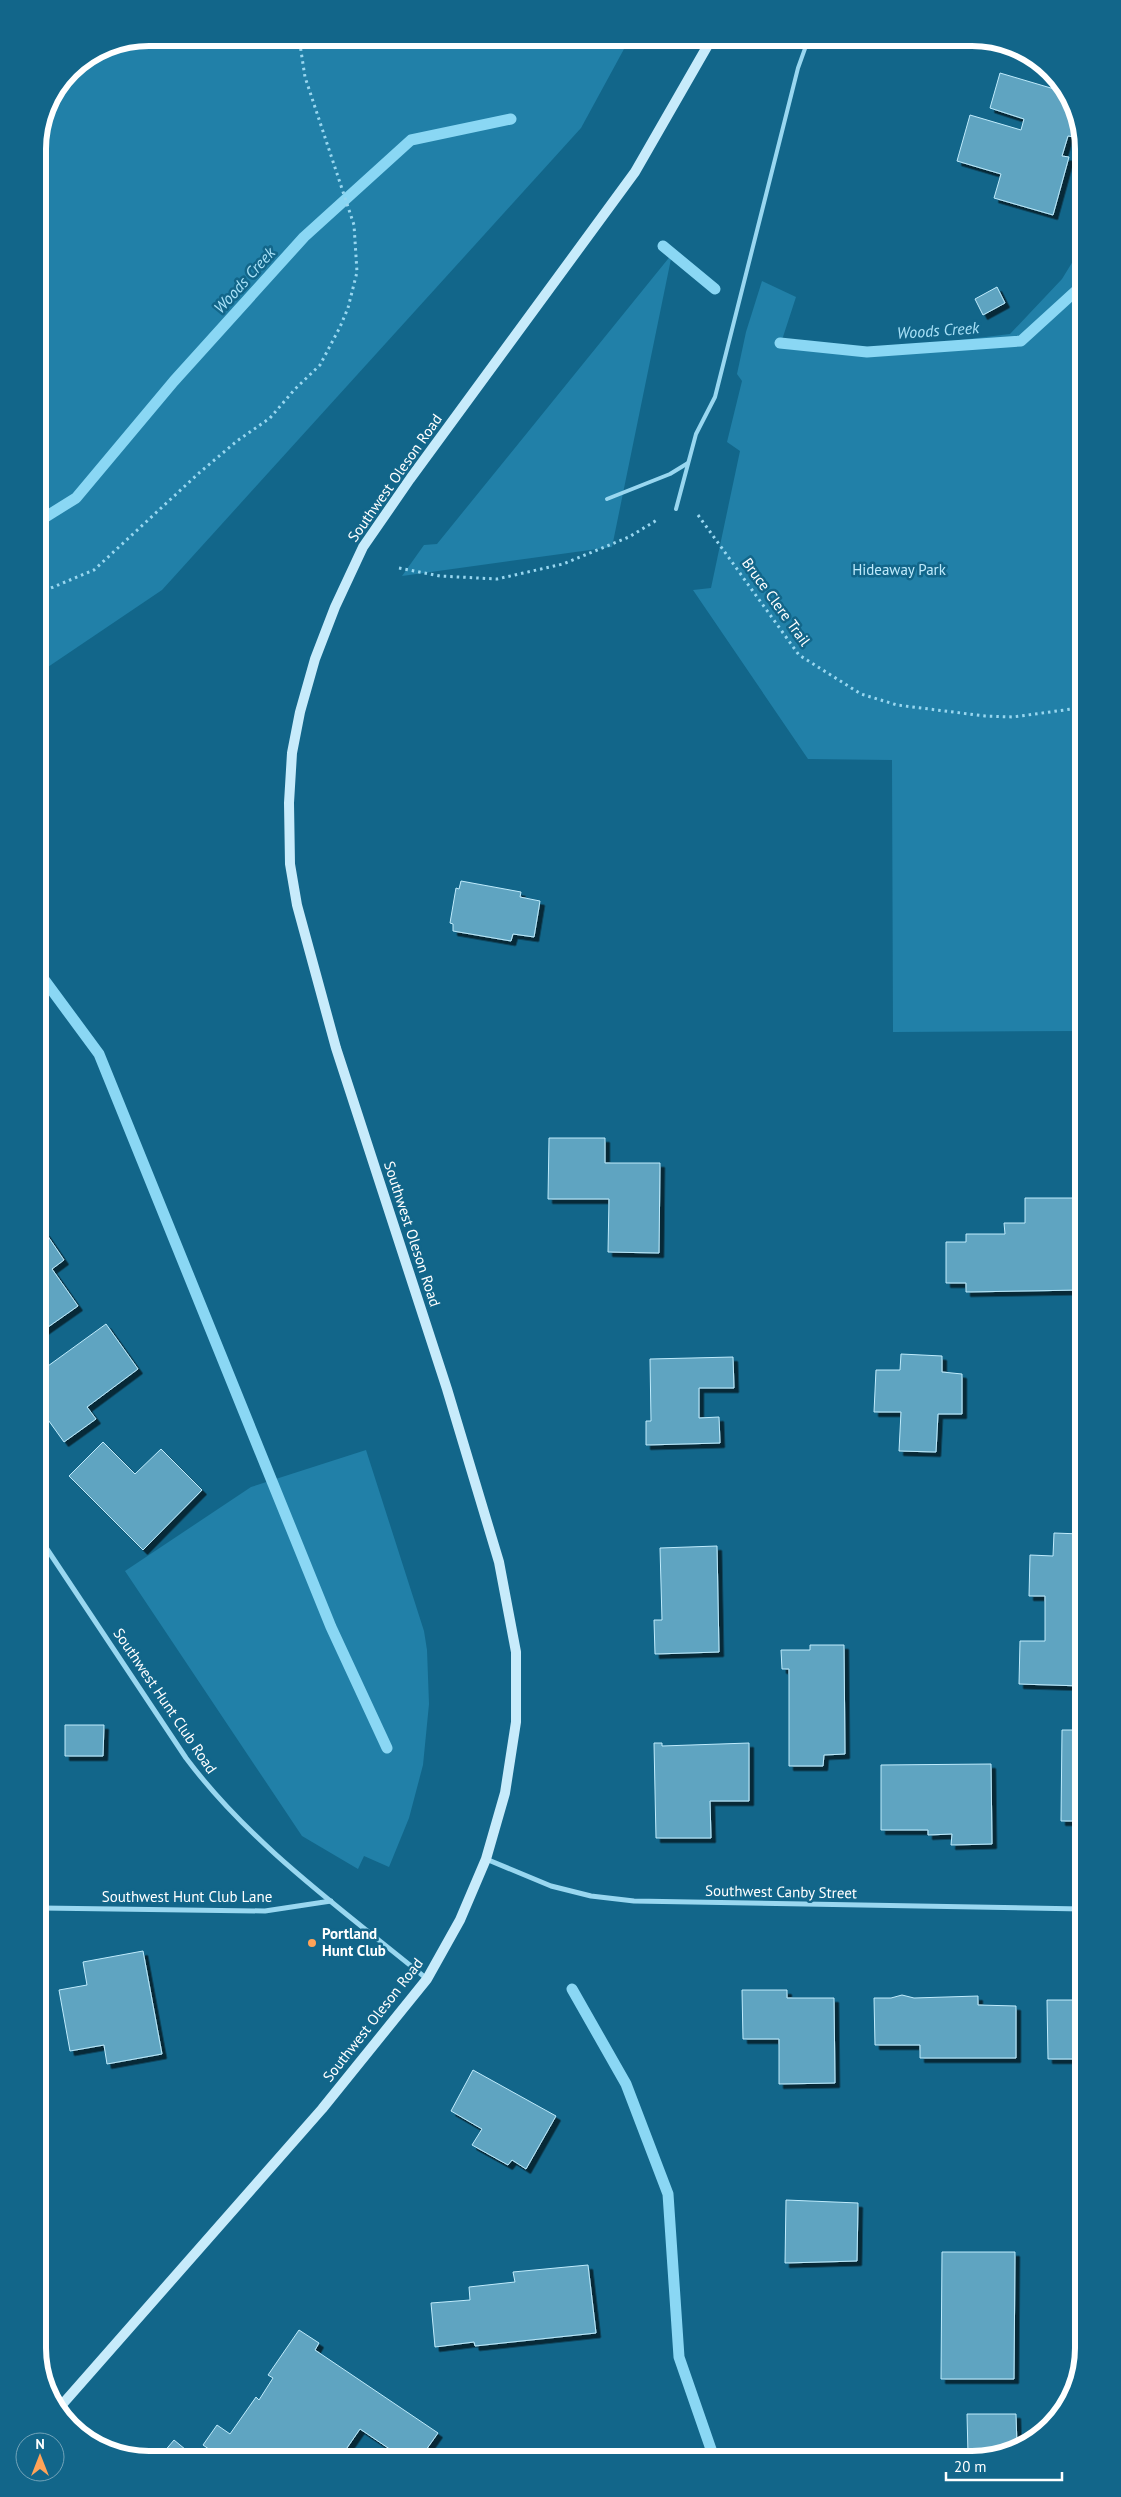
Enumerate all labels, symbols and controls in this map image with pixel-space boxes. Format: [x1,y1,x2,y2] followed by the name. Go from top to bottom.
[209,242,280,317] water label: Woods Creek
[896,317,981,343] water label: Woods Creek
[343,410,446,545] street label: Southwest Oleson Road
[738,554,815,650] street label: Bruce Clere Trail
[852,560,947,579] park label: Hideaway Park
[380,1159,445,1309] street label: Southwest Oleson Road
[110,1624,221,1777] street label: Southwest Hunt Club Road
[705,1881,857,1902] street label: Southwest Canby Street
[102,1887,272,1906] street label: Southwest Hunt Club Lane
[322,1924,386,1960] place label: Portland Hunt Club
[306,1937,318,1949] marker: Portland Hunt Club
[318,1954,427,2085] street label: Southwest Oleson Road
[15,2432,65,2482] north arrow
[35,2435,45,2453] text: N
[946,2450,1062,2482] scale bar
[954,2457,987,2476] text: 20 m

